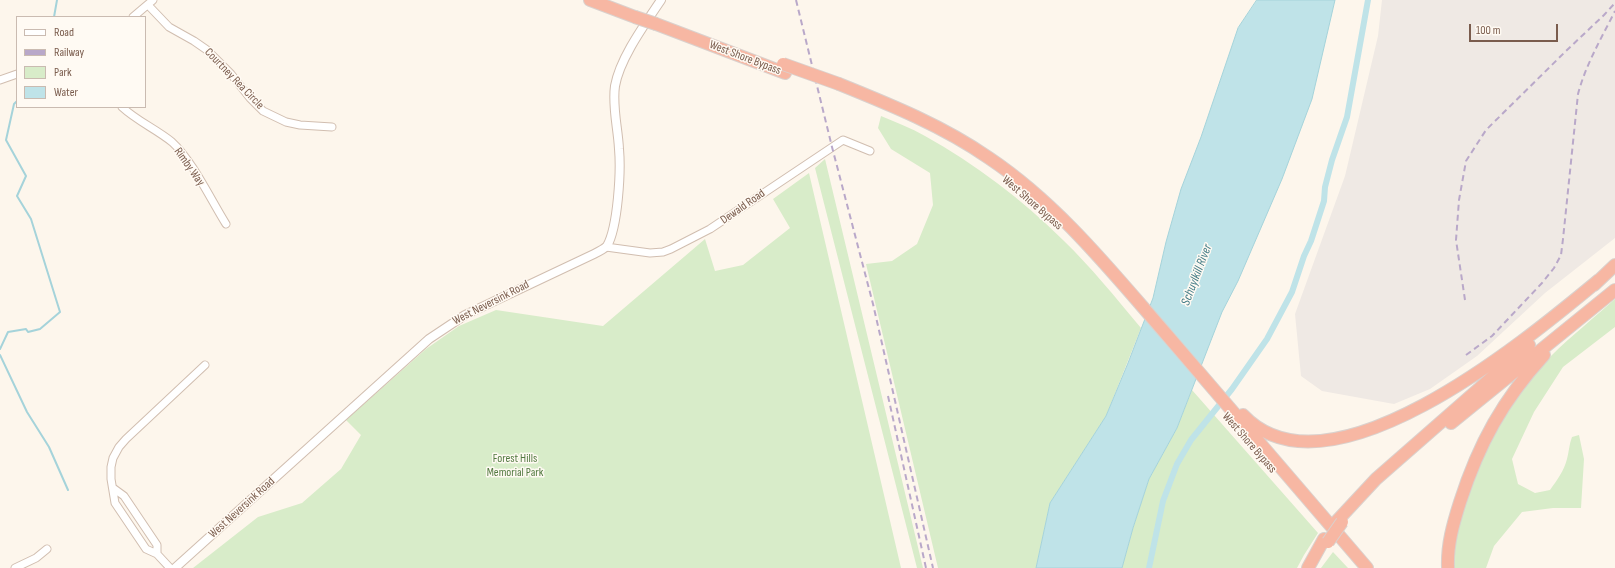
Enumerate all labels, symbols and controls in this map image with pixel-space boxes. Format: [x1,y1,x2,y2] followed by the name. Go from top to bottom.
[16,16,146,108] legend
[1471,16,1560,42] scale bar
[1476,23,1501,38] text: 100 m
[54,25,74,40] text: Road
[707,38,783,78] street label: West Shore Bypass
[54,45,84,60] text: Railway
[201,45,267,113] street label: Courtney Rea Circle
[54,65,72,80] text: Park
[54,85,78,100] text: Water
[171,145,207,189] street label: Rimby Way
[999,173,1065,233] street label: West Shore Bypass
[718,186,768,228] street label: Dewald Road
[1178,242,1216,308] water label: Schuylkill River
[450,278,532,328] street label: West Neversink Road
[1219,410,1279,476] street label: West Shore Bypass
[487,452,543,480] park label: Forest Hills Memorial Park
[206,475,278,541] street label: West Neversink Road

